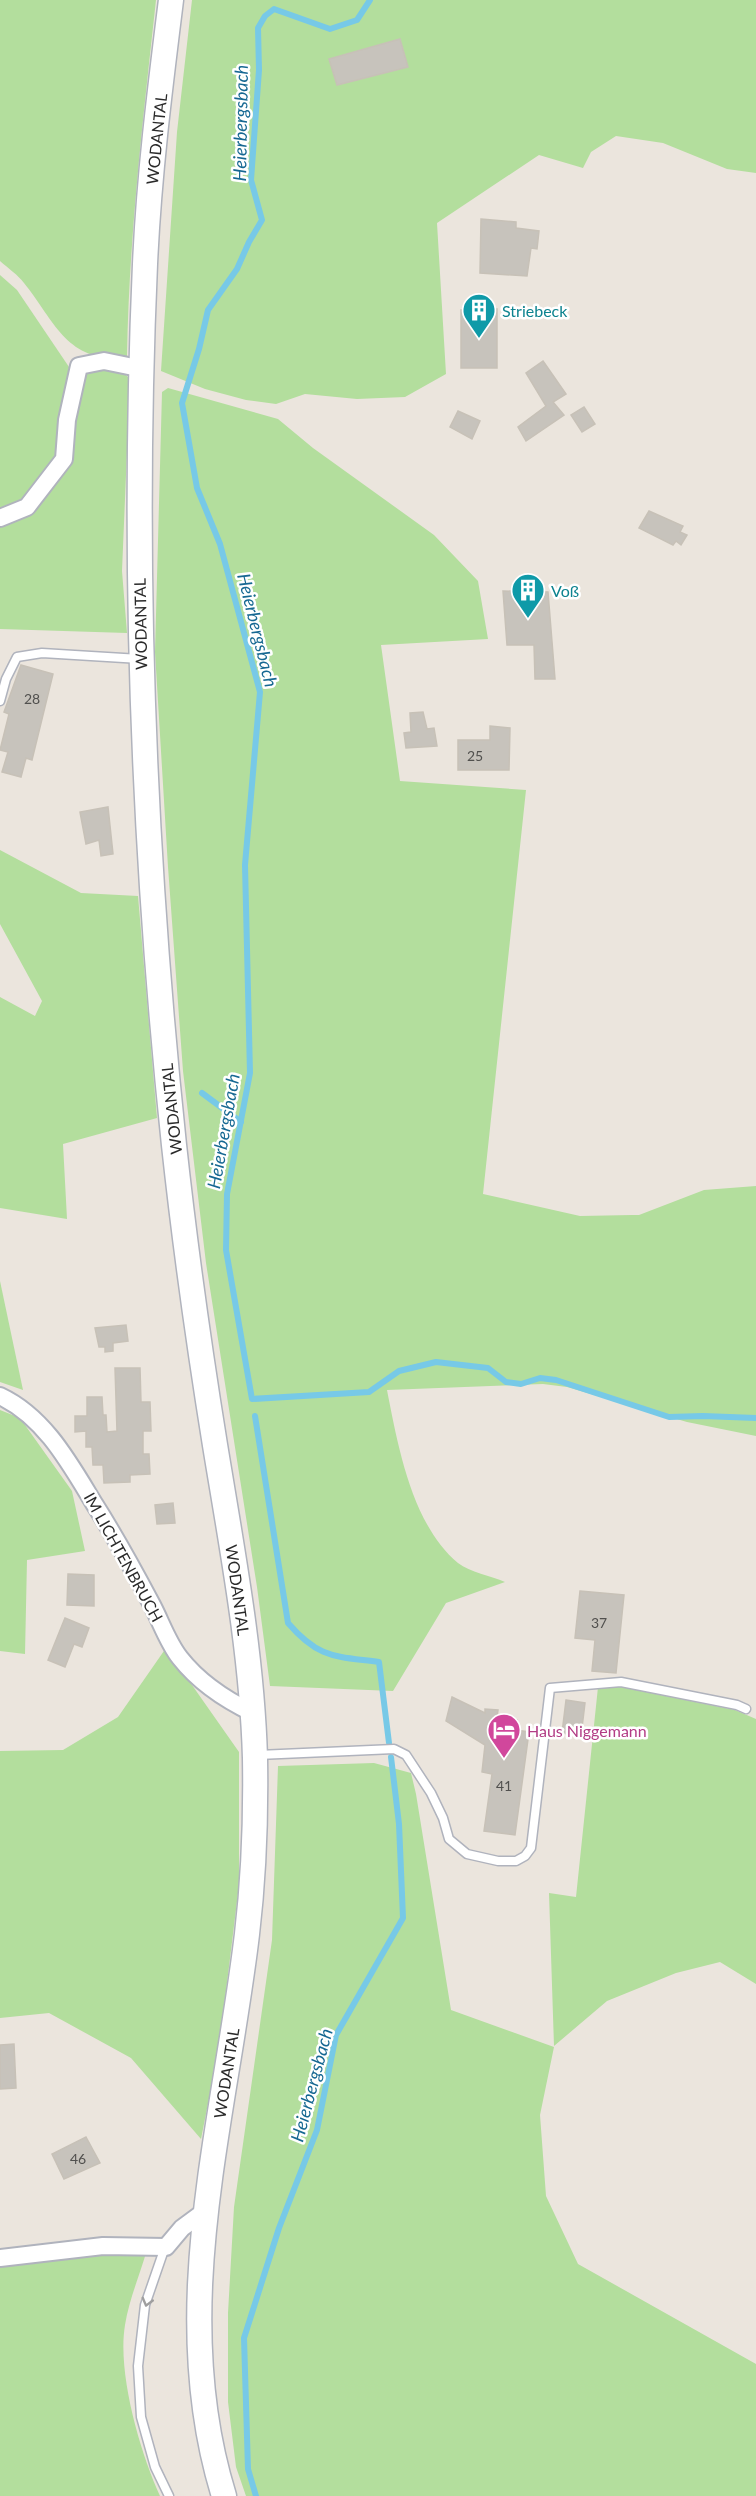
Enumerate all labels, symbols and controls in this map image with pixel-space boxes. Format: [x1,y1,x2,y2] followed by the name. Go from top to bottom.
[228,65,252,181] water label: Heierbergsbach
[142,93,170,185] street label: WODANTAL
[461,292,497,339] building icon: Striebeck
[502,301,568,320] place label: Striebeck
[233,571,283,689] water label: Heierbergsbach
[510,572,546,619] building icon: Voß
[130,578,150,670] street label: WODANTAL
[551,581,579,600] place label: Voß
[24,690,40,707] house number: 28
[467,747,483,764] house number: 25
[157,1063,185,1155] street label: WODANTAL
[202,1072,244,1190] water label: Heierbergsbach
[81,1489,167,1625] street label: IM LICHTENBRUCH
[222,1543,254,1637] street label: WODANTAL
[591,1614,607,1631] house number: 37
[486,1712,522,1759] hotel icon: Haus Niggemann
[527,1721,647,1740] place label: Haus Niggemann
[496,1777,512,1794] house number: 41
[209,2026,243,2120] street label: WODANTAL
[285,2026,337,2144] water label: Heierbergsbach
[70,2150,86,2167] house number: 46
[142,2296,154,2307] one-way arrow

